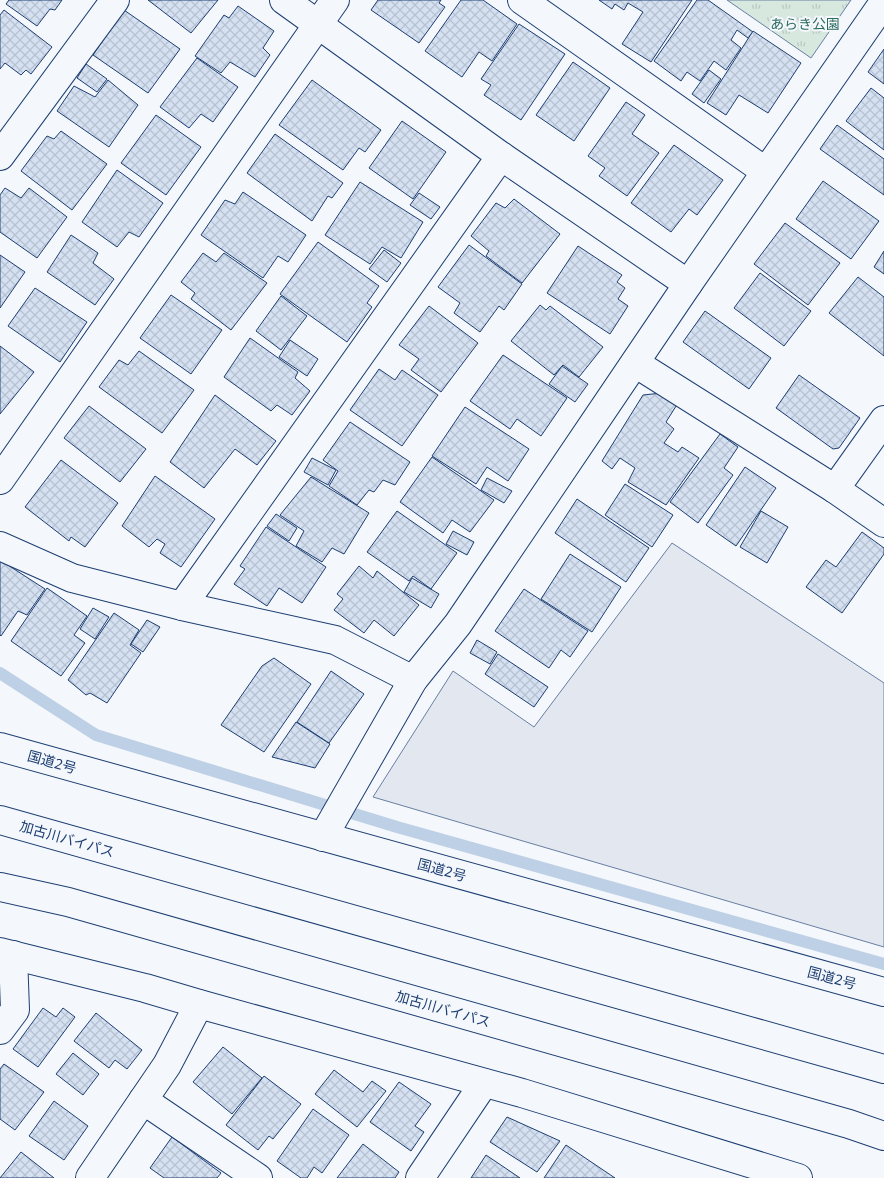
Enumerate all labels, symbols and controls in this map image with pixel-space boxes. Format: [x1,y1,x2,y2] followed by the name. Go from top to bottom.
[770,14,840,33] park label: あらき公園
[25,745,79,778] street label: 国道2号
[18,816,117,861] street label: 加古川バイパス
[416,854,469,885] street label: 国道2号
[806,962,859,993] street label: 国道2号
[394,986,493,1031] street label: 加古川バイパス

